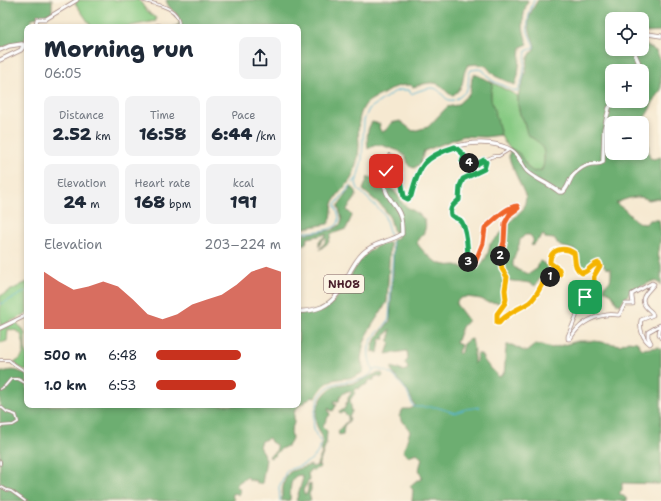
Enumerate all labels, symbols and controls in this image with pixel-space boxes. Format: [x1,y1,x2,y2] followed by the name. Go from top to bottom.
[605,12,649,160] map controls
[605,12,649,56] button: locate
[44,35,194,64] text: Morning run
[239,37,281,79] button: share
[605,64,649,108] button: +
[44,65,82,82] text: 06:05
[59,108,104,123] text: Distance
[150,108,175,123] text: Time
[231,108,256,123] text: Pace
[605,116,649,160] button: −
[52,123,92,145] text: 2.52
[139,123,186,145] text: 16:58
[211,123,252,145] text: 6:44
[92,129,111,144] text: km
[252,129,276,144] text: /km
[459,153,479,173] pin: 4
[369,154,403,188] pin
[465,155,473,170] text: 4
[375,160,397,182] icon: check
[57,176,106,191] text: Elevation
[134,176,191,191] text: Heart rate
[233,176,254,191] text: kcal
[63,191,87,213] text: 24
[134,191,165,213] text: 168
[230,191,257,213] text: 191
[87,197,100,212] text: m
[165,197,191,212] text: bpm
[44,236,102,253] text: Elevation
[204,236,281,253] text: 203–224 m
[490,246,510,266] pin: 2
[496,248,504,263] text: 2
[458,252,478,272] pin: 3
[464,254,472,269] text: 3
[540,267,560,287] pin: 1
[547,269,553,284] text: 1
[324,275,364,293] road number: NH08
[568,280,602,314] pin
[574,286,596,308] icon: arrive
[44,347,87,364] text: 500 m
[108,347,137,364] text: 6:48
[44,377,86,394] text: 1.0 km
[108,377,136,394] text: 6:53

